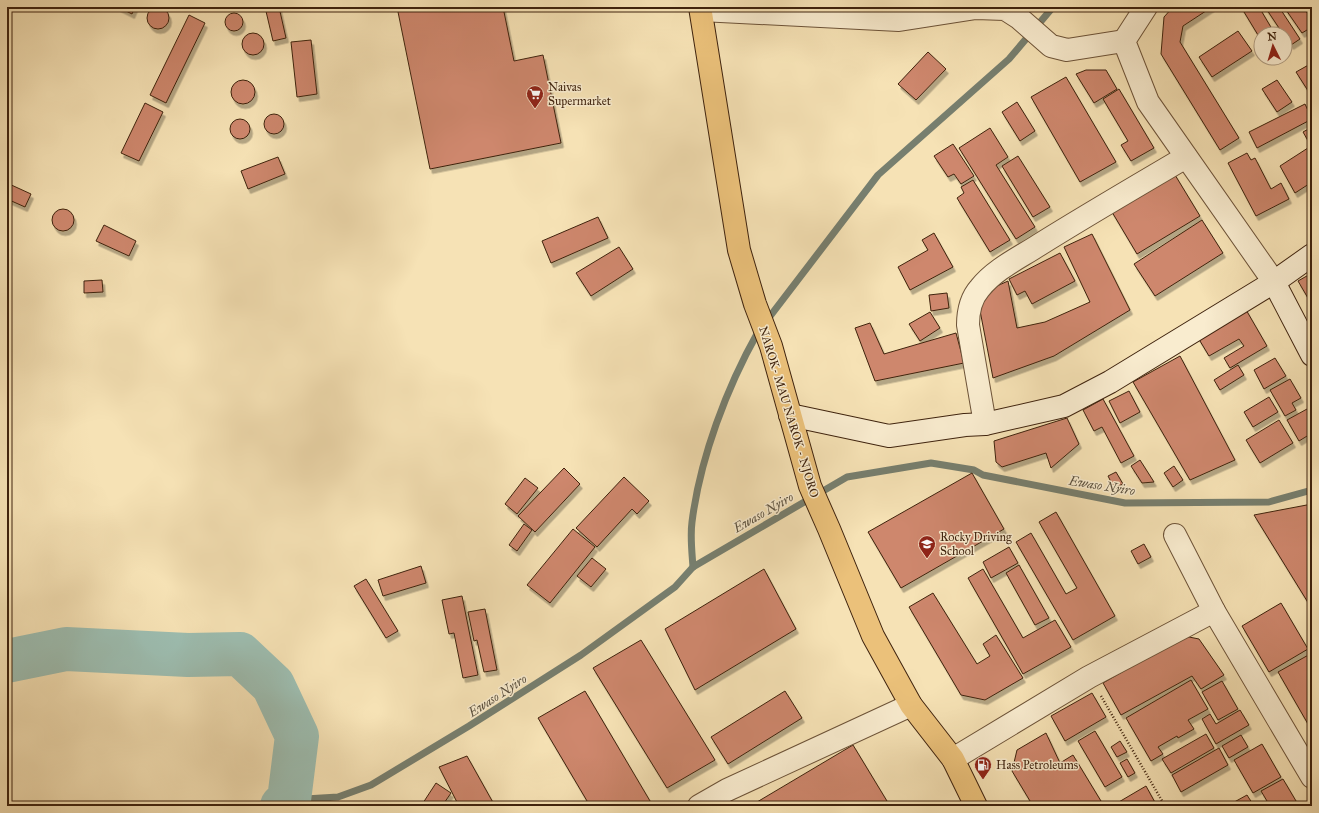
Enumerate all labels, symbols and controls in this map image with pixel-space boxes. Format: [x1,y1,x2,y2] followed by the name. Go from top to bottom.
[1253,26,1293,66] north arrow
[1267,30,1278,43] text: N
[548,80,612,108] place label: Naivas Supermarket
[525,84,545,109] supermarket icon: Naivas Supermarket
[755,325,822,500] street label: NAROK- MAU NAROK - NJORO
[1067,473,1136,499] water label: Ewaso Nyiro
[730,489,797,537] water label: Ewaso Nyiro
[940,530,1012,558] place label: Rocky Driving School
[917,534,937,559] school or university icon: Rocky Driving School
[464,671,530,721] water label: Ewaso Nyiro
[973,755,993,780] fuel station icon: Hass Petroleums
[996,758,1078,772] place label: Hass Petroleums

